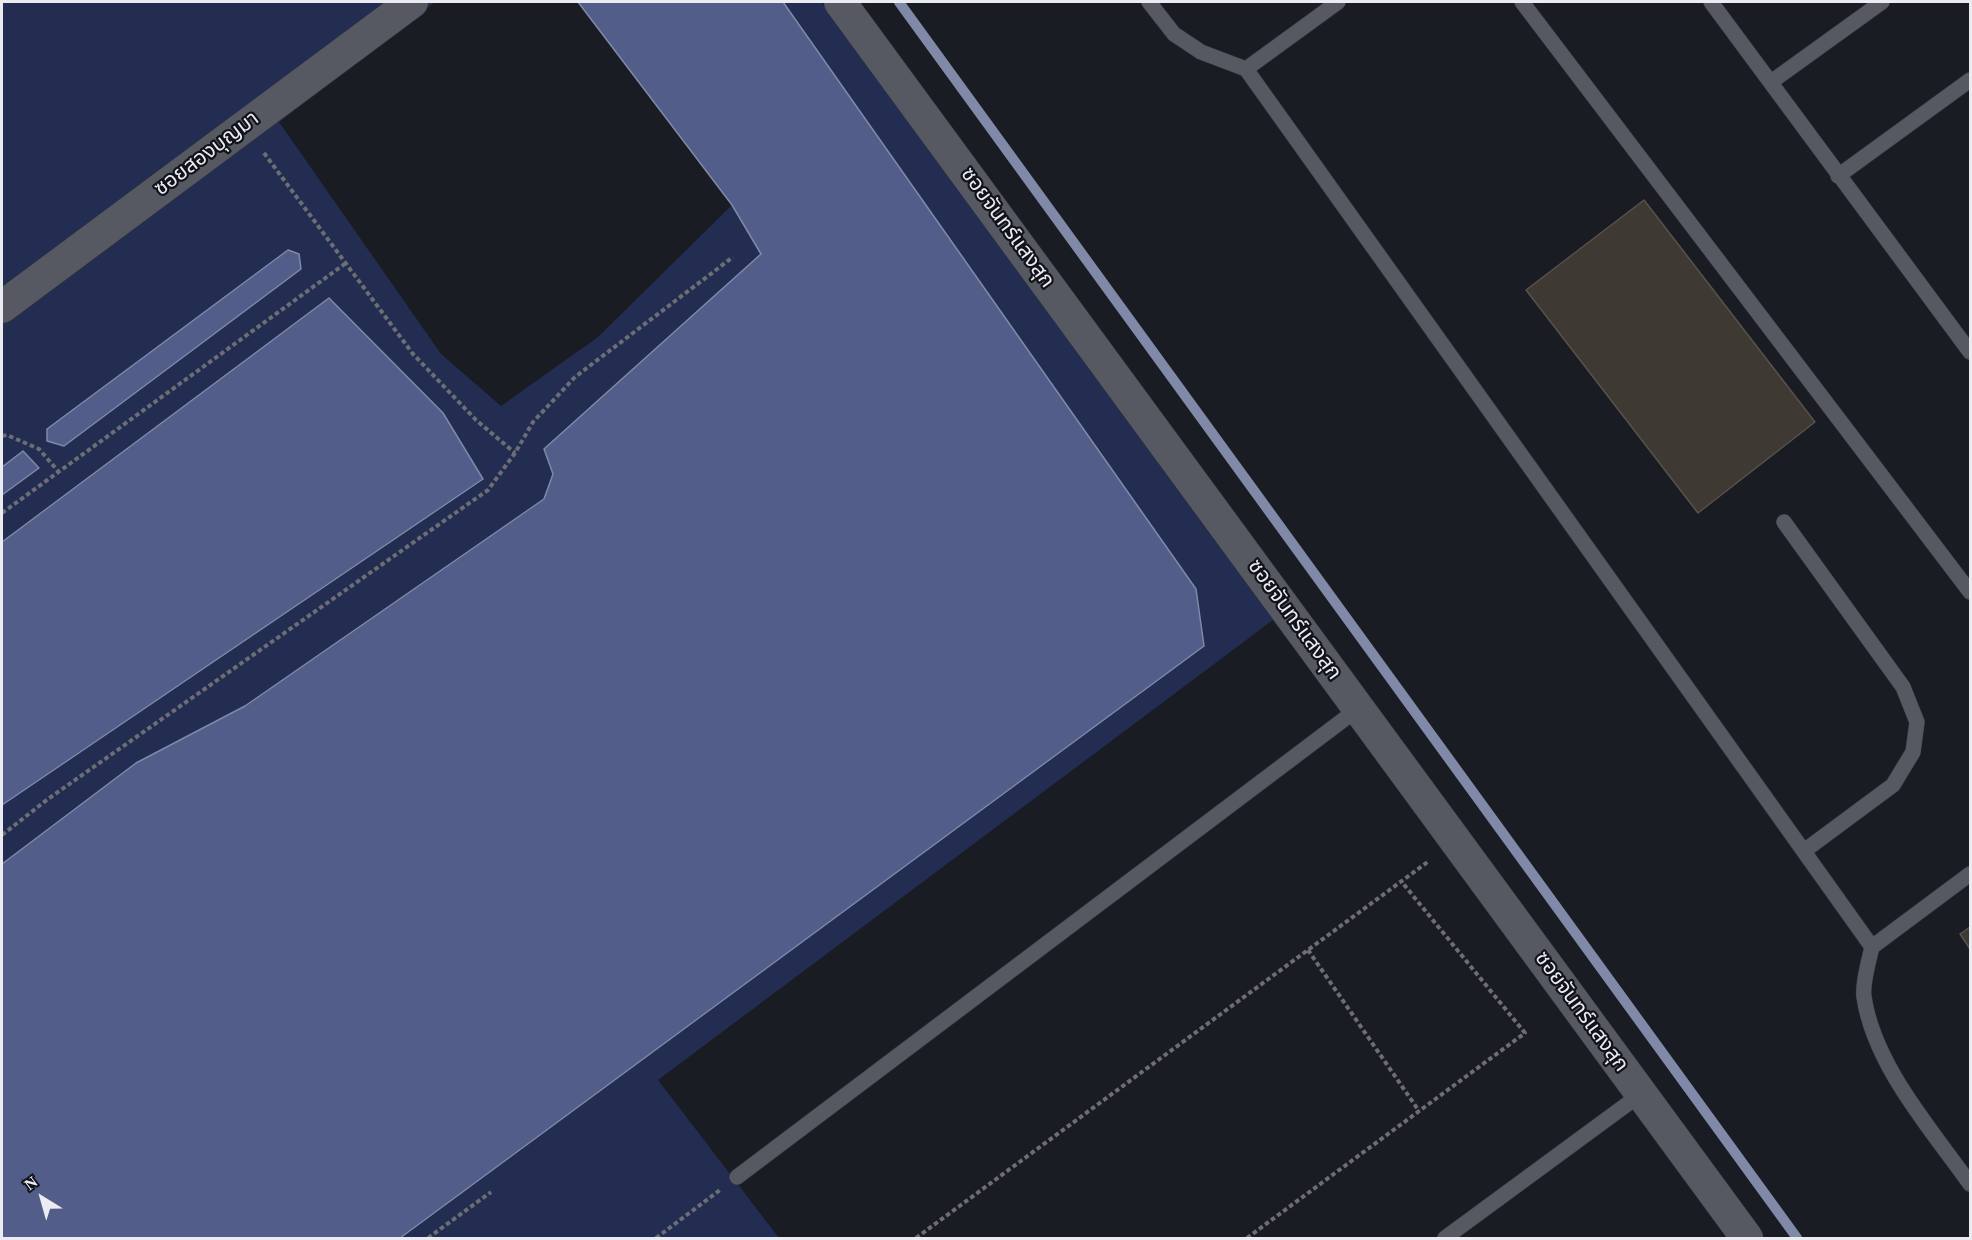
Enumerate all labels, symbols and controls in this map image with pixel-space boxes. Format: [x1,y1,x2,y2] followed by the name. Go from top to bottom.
[150,106,264,202] street label: ซอยสองบุญมา
[955,163,1059,293] street label: ซอยจันทร์แสงสุก
[1242,555,1346,685] street label: ซอยจันทร์แสงสุก
[1529,947,1633,1077] street label: ซอยจันทร์แสงสุก
[12,1168,72,1228] north arrow
[21,1173,41,1193] text: N

